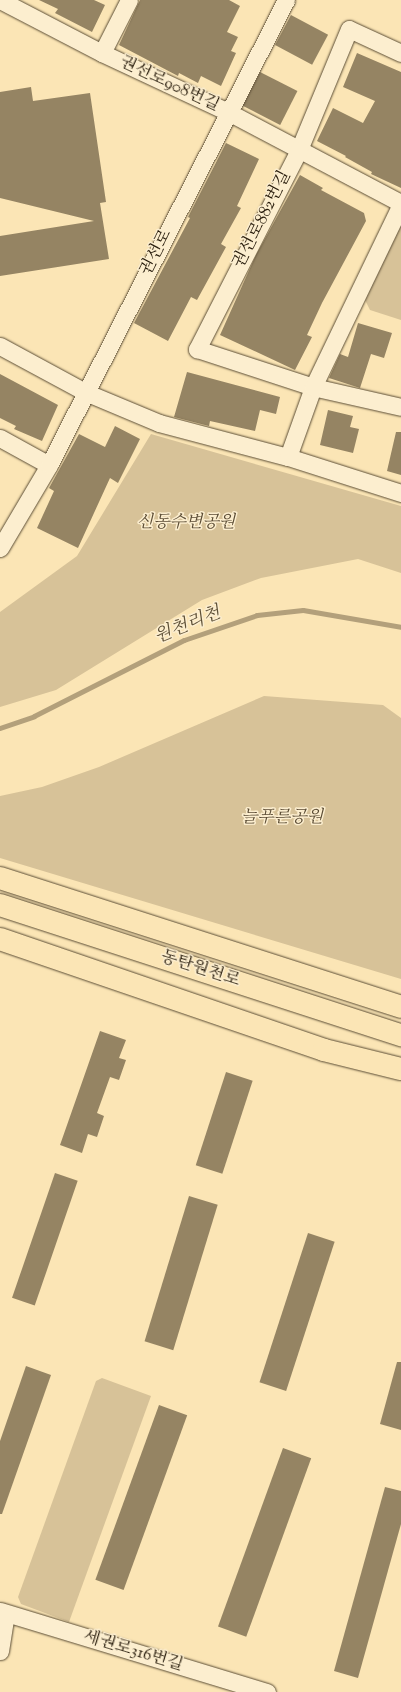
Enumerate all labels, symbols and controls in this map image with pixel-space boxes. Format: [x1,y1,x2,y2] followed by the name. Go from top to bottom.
[116,53,222,117] street label: 권선로908번길
[230,168,296,272] street label: 권선로882번길
[137,226,177,280] street label: 권선로
[137,514,235,534] park label: 신동수변공원
[152,603,224,649] water label: 원천리천
[241,809,323,829] park label: 늘푸른공원
[158,948,242,992] street label: 동탄원천로
[81,1627,185,1677] street label: 세권로316번길

